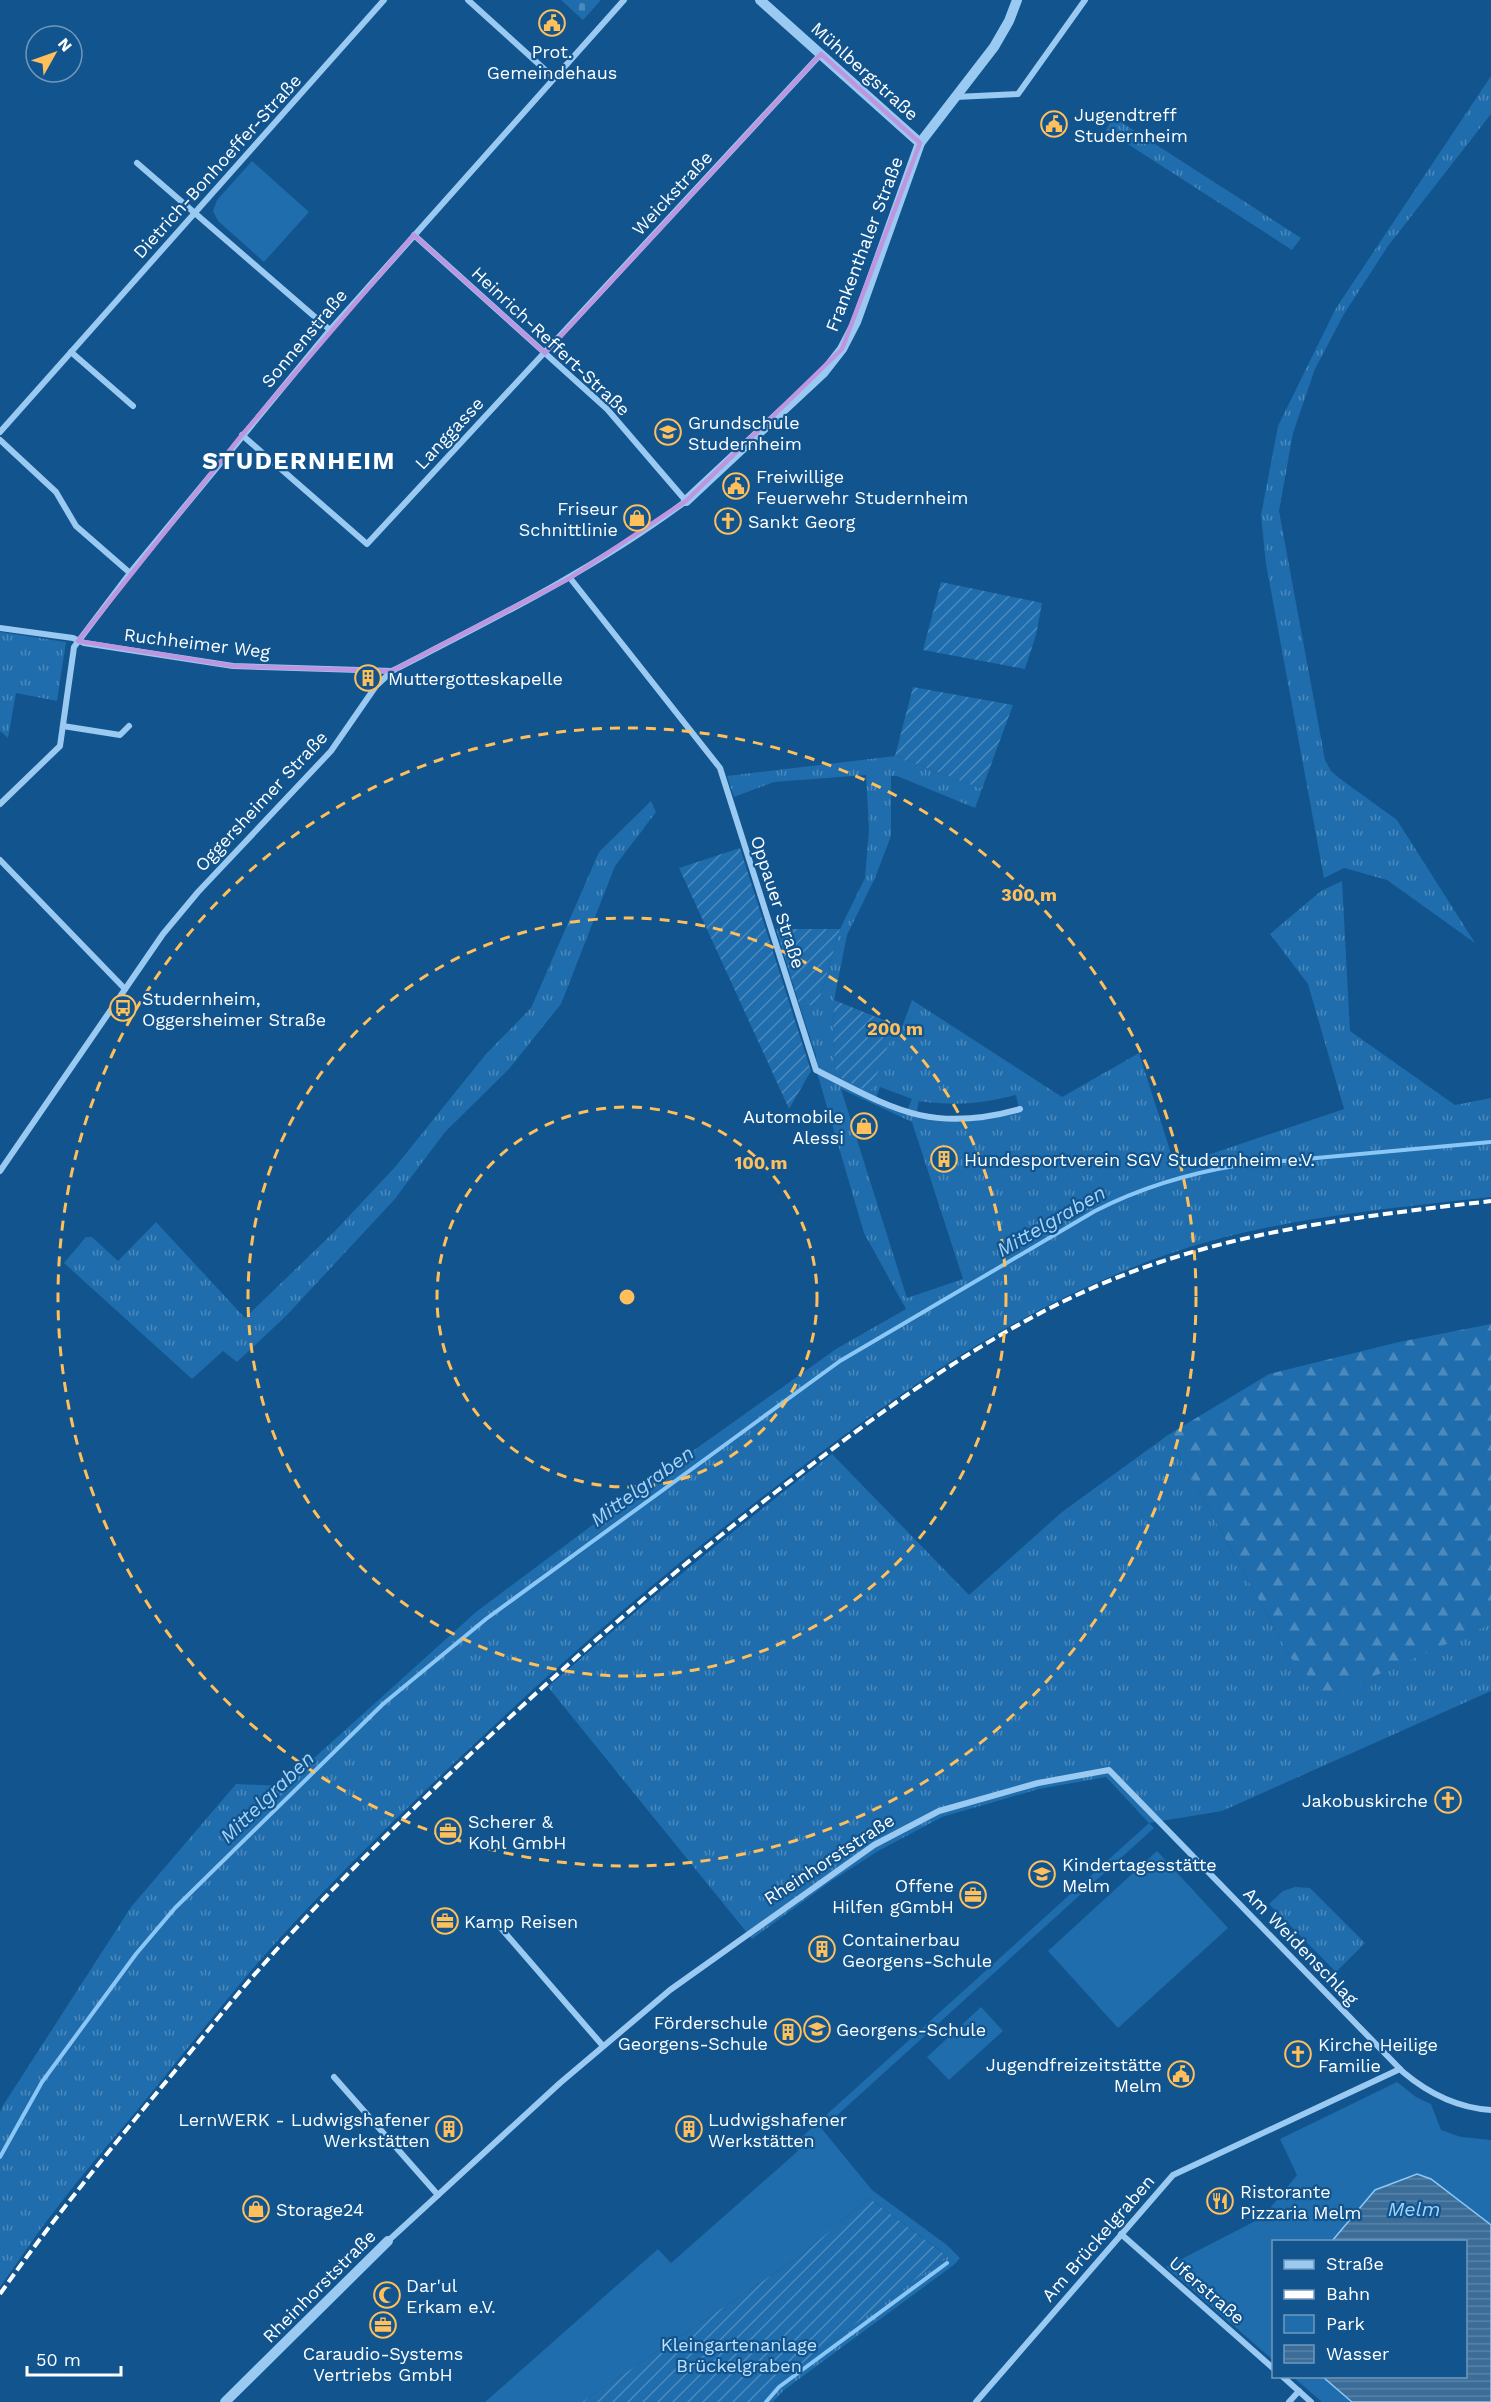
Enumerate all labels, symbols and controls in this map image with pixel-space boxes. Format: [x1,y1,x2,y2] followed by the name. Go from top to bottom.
[537,8,567,38] public building icon: Prot. Gemeindehaus
[807,17,923,125] street label: Mühlbergstraße
[24,24,84,84] north arrow
[54,34,76,55] text: N
[487,41,617,83] place label: Prot. Gemeindehaus
[129,70,305,262] street label: Dietrich-Bonhoeffer-Straße
[1074,104,1188,146] place label: Jugendtreff Studernheim
[1039,109,1069,139] public building icon: Jugendtreff Studernheim
[628,146,716,240] street label: Weickstraße
[821,154,907,334] street label: Frankenthaler Straße
[467,262,635,420] street label: Heinrich-Reffert-Straße
[257,285,351,391] street label: Sonnenstraße
[410,393,488,473] street label: Langgasse
[688,412,802,454] place label: Grundschule Studernheim
[653,417,683,447] school or university icon: Grundschule Studernheim
[202,447,396,475] district label: STUDERNHEIM
[756,466,968,508] place label: Freiwillige Feuerwehr Studernheim
[721,471,751,501] public building icon: Freiwillige Feuerwehr Studernheim
[519,498,618,540] place label: Friseur Schnittlinie
[622,503,652,533] shop icon: Friseur Schnittlinie
[713,506,743,536] church icon: Sankt Georg
[748,511,856,532] place label: Sankt Georg
[123,624,272,662] street label: Ruchheimer Weg
[353,663,383,693] building icon: Muttergotteskapelle
[388,668,563,689] place label: Muttergotteskapelle
[190,726,332,876] street label: Oggersheimer Straße
[747,833,809,971] street label: Oppauer Straße
[1001,884,1057,905] text: 300 m
[142,988,326,1030] place label: Studernheim, Oggersheimer Straße
[108,993,138,1023] bus stop icon: Studernheim, Oggersheimer Straße
[867,1018,923,1039] text: 200 m
[743,1106,844,1148] place label: Automobile Alessi
[849,1111,879,1141] shop icon: Automobile Alessi
[929,1144,959,1174] building icon: Hundesportverein SGV Studernheim e.V.
[964,1149,1315,1170] place label: Hundesportverein SGV Studernheim e.V.
[734,1152,788,1173] text: 100 m
[992,1180,1110,1262] water label: Mittelgraben
[617,1287,637,1307] centre of rings
[586,1440,698,1532] water label: Mittelgraben
[215,1746,319,1848] water label: Mittelgraben
[1433,1785,1463,1815] church icon: Jakobuskirche
[1302,1790,1428,1811] place label: Jakobuskirche
[760,1809,898,1909] street label: Rheinhorststraße
[468,1811,567,1853] place label: Scherer & Kohl GmbH
[433,1816,463,1846] office icon: Scherer & Kohl GmbH
[1062,1854,1217,1896] place label: Kindertagesstätte Melm
[1027,1859,1057,1889] school or university icon: Kindertagesstätte Melm
[832,1875,954,1917] place label: Offene Hilfen gGmbH
[958,1880,988,1910] office icon: Offene Hilfen gGmbH
[1239,1883,1363,2009] street label: Am Weidenschlag
[430,1906,460,1936] office icon: Kamp Reisen
[464,1911,578,1932] place label: Kamp Reisen
[842,1929,992,1971] place label: Containerbau Georgens-Schule
[807,1934,837,1964] building icon: Containerbau Georgens-Schule
[618,2012,768,2054] place label: Förderschule Georgens-Schule
[802,2014,832,2044] school or university icon: Georgens-Schule
[773,2017,803,2047] building icon: Förderschule Georgens-Schule
[836,2019,986,2040] place label: Georgens-Schule
[1318,2034,1438,2076] place label: Kirche Heilige Familie
[1283,2039,1313,2069] church icon: Kirche Heilige Familie
[986,2054,1162,2096] place label: Jugendfreizeitstätte Melm
[1166,2059,1196,2089] public building icon: Jugendfreizeitstätte Melm
[178,2109,430,2151] place label: LernWERK - Ludwigshafener Werkstätten
[708,2109,847,2151] place label: Ludwigshafener Werkstätten
[434,2114,464,2144] building icon: LernWERK - Ludwigshafener Werkstätten
[674,2114,704,2144] building icon: Ludwigshafener Werkstätten
[1037,2170,1159,2306] street label: Am Brückelgraben
[1240,2181,1362,2223] place label: Ristorante Pizzaria Melm
[1205,2186,1235,2216] restaurant icon: Ristorante Pizzaria Melm
[241,2194,271,2224] shop icon: Storage24
[1388,2197,1440,2221] water label: Melm
[276,2199,364,2220] place label: Storage24
[258,2225,380,2347] street label: Rheinhorststraße
[1272,2240,1467,2378] legend
[1165,2252,1249,2328] street label: Uferstraße
[1326,2253,1384,2274] text: Straße
[406,2275,496,2317] place label: Dar'ul Erkam e.V.
[372,2280,402,2310] mosque icon: Dar'ul Erkam e.V.
[1326,2283,1370,2304] text: Bahn
[368,2310,398,2340] office icon: Caraudio-Systems Vertriebs GmbH
[1326,2313,1365,2334] text: Park
[661,2334,817,2376] park label: Kleingartenanlage Brückelgraben
[27,2339,122,2377] scale bar
[303,2343,463,2385] place label: Caraudio-Systems Vertriebs GmbH
[1326,2343,1389,2364] text: Wasser
[36,2349,81,2370] text: 50 m

